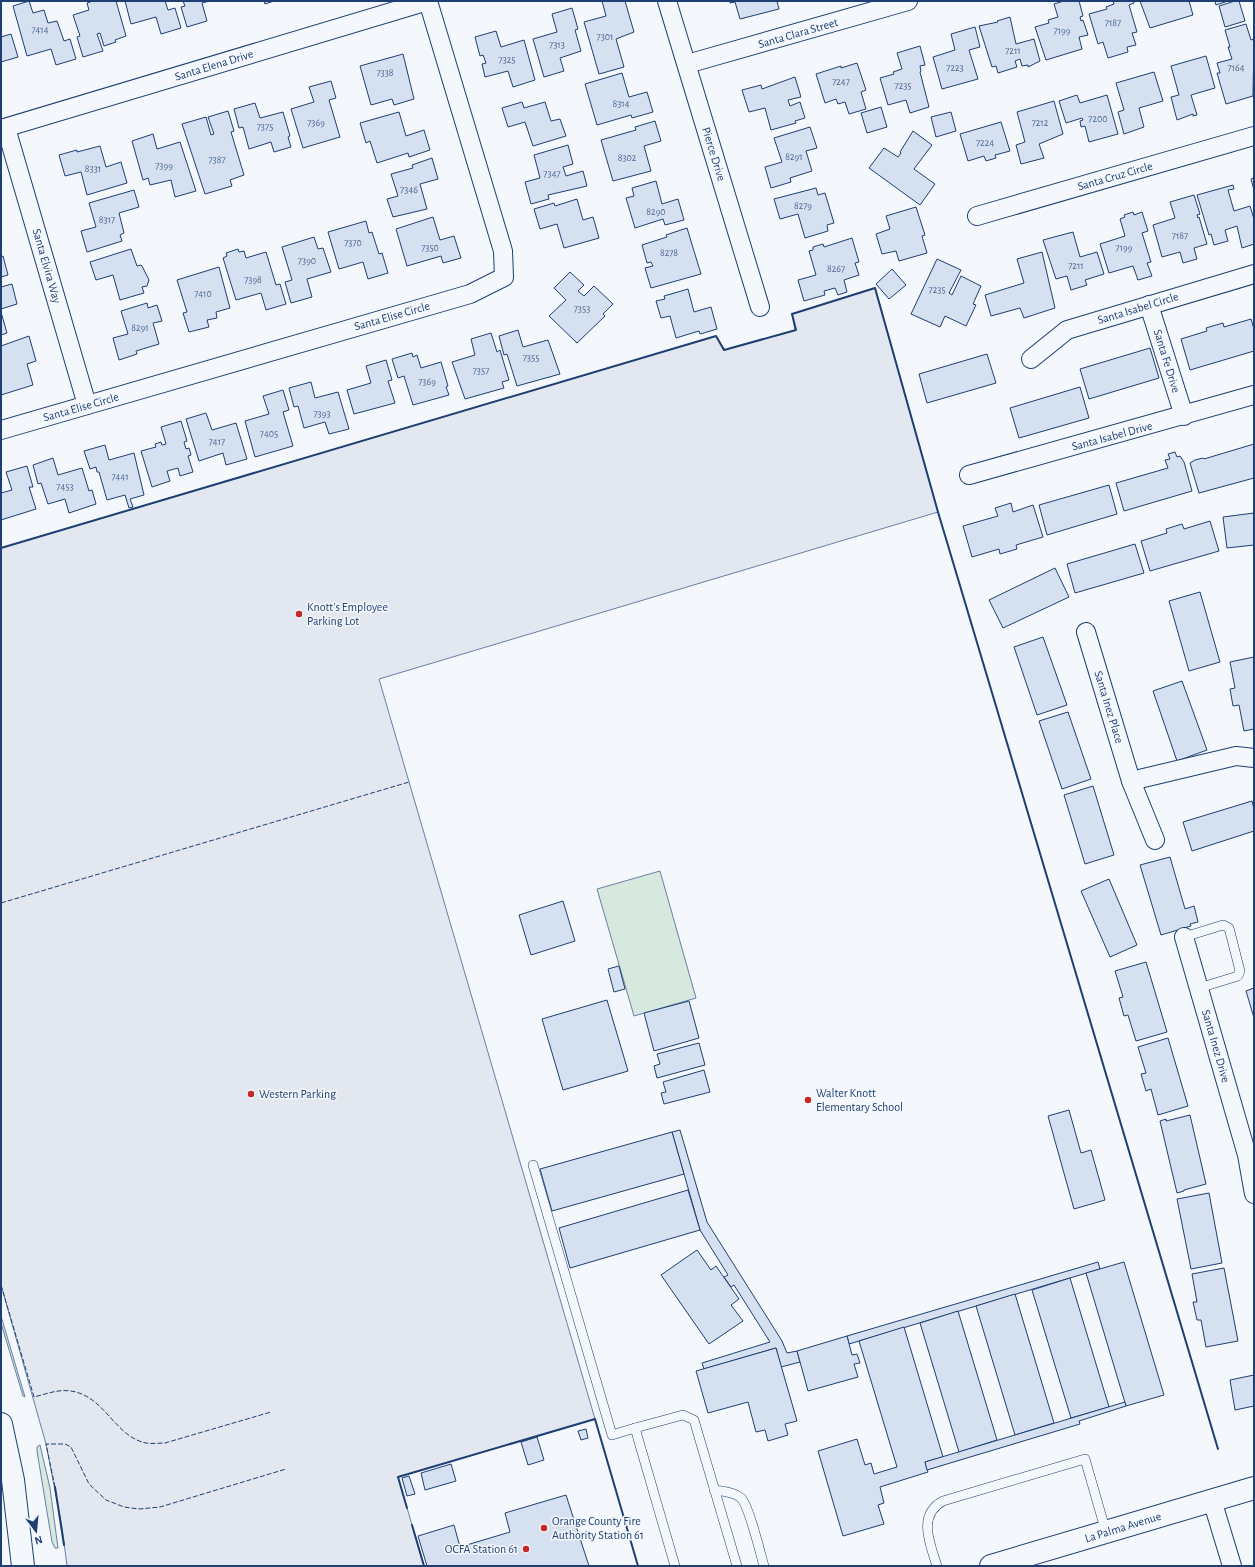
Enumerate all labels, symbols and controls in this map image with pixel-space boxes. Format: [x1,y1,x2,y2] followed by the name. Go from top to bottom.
[757,16,839,50] street label: Santa Clara Street
[1105,18,1121,28] house number: 7187
[31,25,49,35] house number: 7414
[1053,26,1071,36] house number: 7199
[596,32,614,42] house number: 7301
[549,40,565,50] house number: 7313
[1005,46,1021,56] house number: 7211
[173,47,255,83] street label: Santa Elena Drive
[498,55,516,65] house number: 7325
[946,63,964,73] house number: 7223
[1227,63,1245,73] house number: 7164
[376,68,394,78] house number: 7338
[832,77,850,87] house number: 7247
[894,81,912,91] house number: 7235
[612,99,630,109] house number: 8314
[1088,114,1108,124] house number: 7200
[307,118,325,128] house number: 7369
[1032,118,1049,128] house number: 7212
[257,122,273,132] house number: 7375
[700,126,728,182] street label: Pierce Drive
[976,138,994,148] house number: 7224
[785,152,803,162] house number: 8291
[618,153,637,163] house number: 8302
[208,155,226,165] house number: 7387
[1076,160,1154,192] street label: Santa Cruz Circle
[155,161,173,171] house number: 7399
[85,164,101,174] house number: 8331
[543,169,561,179] house number: 7347
[400,185,418,195] house number: 7346
[794,201,812,211] house number: 8279
[646,207,666,217] house number: 8290
[99,215,115,225] house number: 8317
[30,227,63,305] street label: Santa Elvira Way
[1172,231,1188,241] house number: 7187
[344,238,362,248] house number: 7370
[421,243,439,253] house number: 7350
[1115,243,1133,253] house number: 7199
[660,248,678,258] house number: 8278
[298,256,316,266] house number: 7390
[1068,261,1084,271] house number: 7211
[827,264,845,274] house number: 8267
[244,275,262,285] house number: 7398
[928,285,946,295] house number: 7235
[194,289,212,299] house number: 7410
[1096,290,1180,326] street label: Santa Isabel Circle
[353,299,431,333] street label: Santa Elise Circle
[574,304,590,314] house number: 7353
[131,323,149,333] house number: 8291
[1152,328,1182,394] street label: Santa Fe Drive
[523,353,539,363] house number: 7355
[473,366,489,376] house number: 7357
[418,377,436,387] house number: 7369
[42,390,120,424] street label: Santa Elise Circle
[313,409,331,419] house number: 7393
[1070,419,1154,453] street label: Santa Isabel Drive
[260,429,278,439] house number: 7405
[209,437,225,447] house number: 7417
[111,472,129,482] house number: 7441
[56,482,74,492] house number: 7453
[307,601,388,627] place label: Knott's Employee Parking Lot
[294,609,304,619] marker: Knott's Employee Parking Lot
[1092,669,1126,745] street label: Santa Inez Place
[1200,1008,1232,1084] street label: Santa Inez Drive
[816,1087,903,1114] place label: Walter Knott Elementary School
[259,1088,336,1100] place label: Western Parking
[246,1089,256,1099] marker: Western Parking
[803,1095,813,1105] marker: Walter Knott Elementary School
[1083,1510,1163,1544] street label: La Palma Avenue
[16,1511,56,1551] north arrow
[552,1515,644,1542] place label: Orange County Fire Authority Station 61
[539,1523,549,1533] marker: Orange County Fire Authority Station 61
[33,1534,44,1546] text: N
[445,1543,518,1555] place label: OCFA Station 61
[521,1544,531,1554] marker: OCFA Station 61

